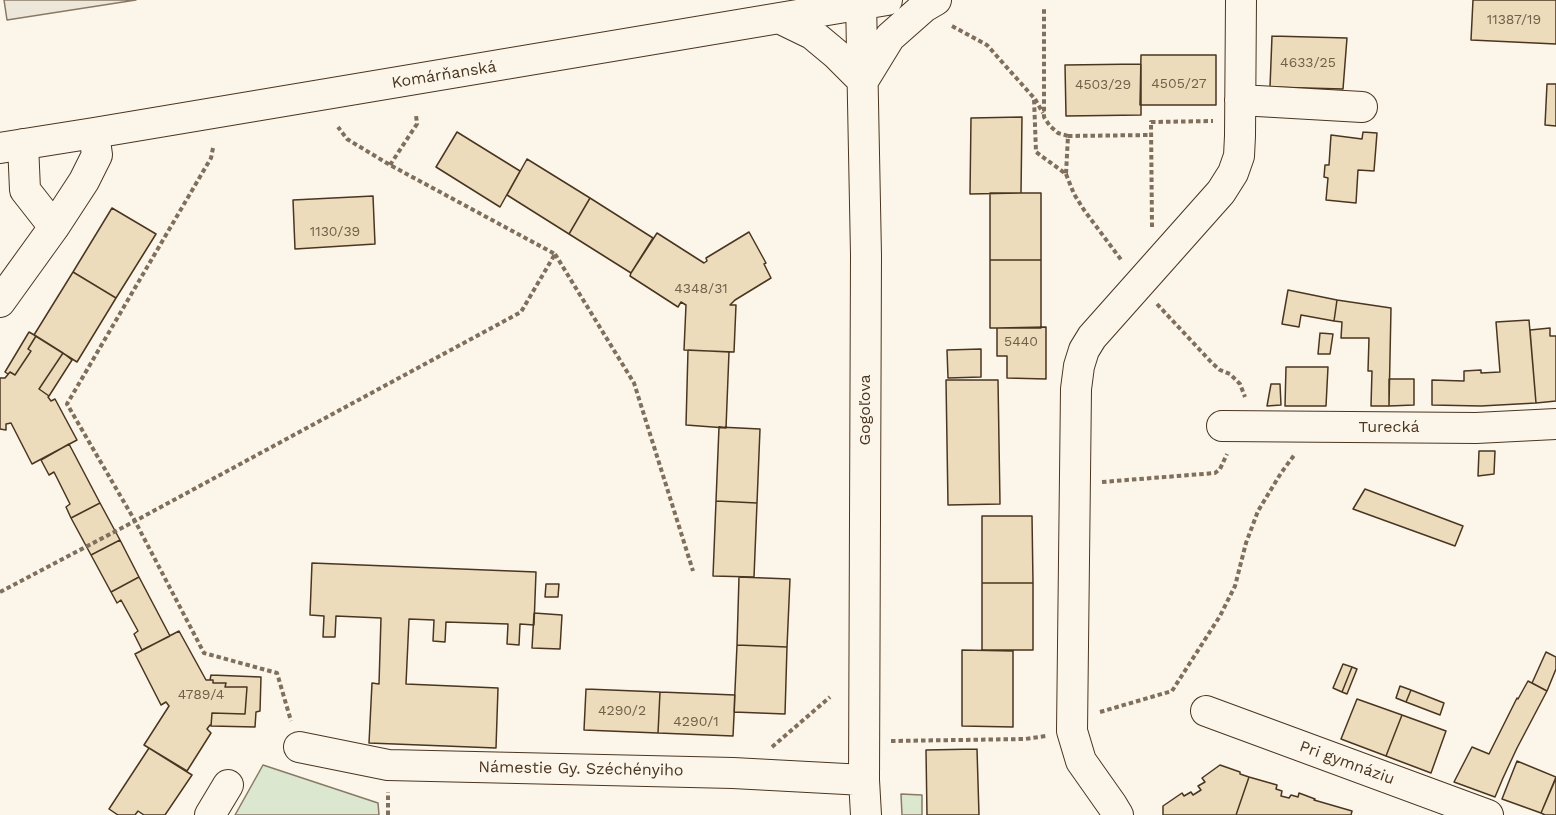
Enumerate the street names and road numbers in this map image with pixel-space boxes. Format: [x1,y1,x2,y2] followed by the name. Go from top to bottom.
[390,57,498,93] street label: Komárňanská
[855,374,875,446] street label: Gogoľova
[1359,417,1419,437] street label: Turecká
[1297,737,1397,789] street label: Pri gymnáziu
[478,758,684,780] street label: Námestie Gy. Széchényiho

